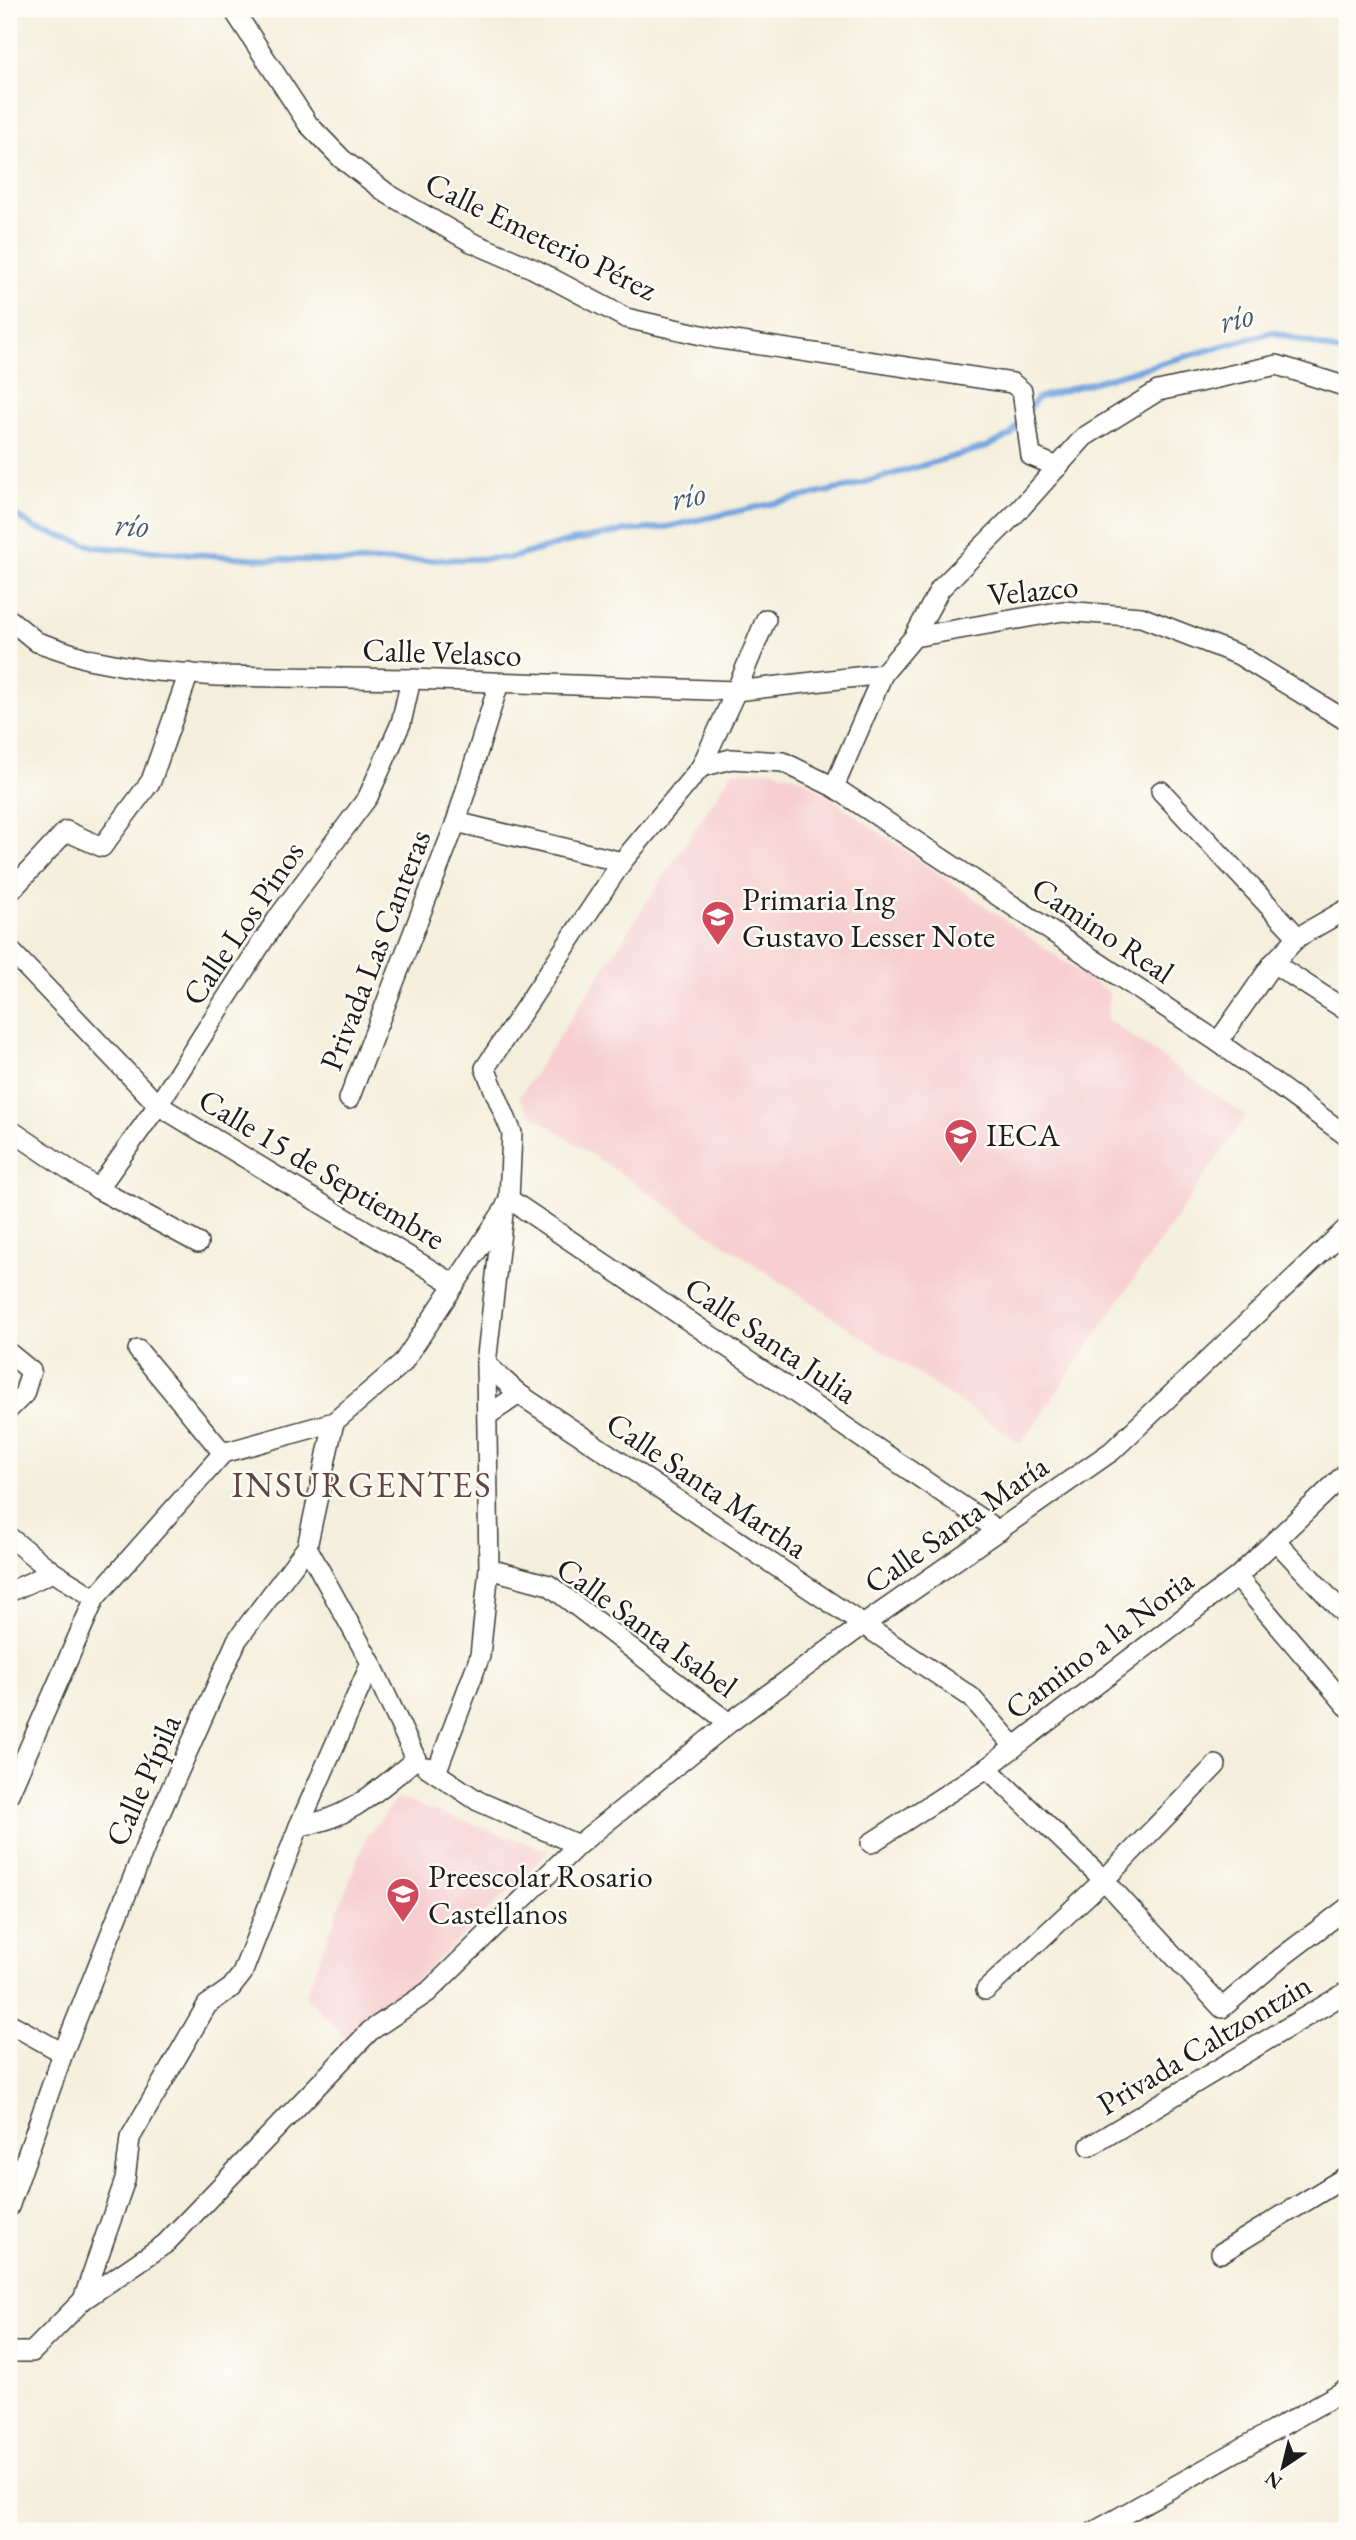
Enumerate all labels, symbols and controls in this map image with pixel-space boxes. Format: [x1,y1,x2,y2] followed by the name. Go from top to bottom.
[418,162,664,310] street label: Calle Emeterio Pérez
[1214,292,1258,343] water label: río
[667,471,709,520] water label: río
[114,502,150,547] water label: río
[986,564,1080,616] street label: Velazco
[362,628,522,676] street label: Calle Velasco
[310,824,440,1076] street label: Privada Las Canteras
[173,833,313,1013] street label: Calle Los Pinos
[1024,867,1183,993] street label: Camino Real
[742,878,995,957] place label: Primaria Ing Gustavo Lesser Note
[699,898,737,947] school or university icon: Primaria Ing Gustavo Lesser Note
[191,1079,453,1259] street label: Calle 15 de Septiembre
[986,1114,1061,1156] place label: IECA
[942,1116,980,1165] school or university icon: IECA
[677,1267,866,1413] street label: Calle Santa Julia
[598,1402,816,1568] street label: Calle Santa Martha
[856,1445,1057,1603] street label: Calle Santa María
[231,1462,493,1507] district label: INSURGENTES
[548,1547,746,1707] street label: Calle Santa Isabel
[996,1559,1202,1729] street label: Camino a la Noria
[95,1707,191,1853] street label: Calle Pípila
[428,1855,653,1934] place label: Preescolar Rosario Castellanos
[384,1875,422,1924] school or university icon: Preescolar Rosario Castellanos
[1089,1963,1319,2125] street label: Privada Caltzontzin
[1248,2432,1318,2502] north arrow
[1260,2466,1287,2495] text: N

